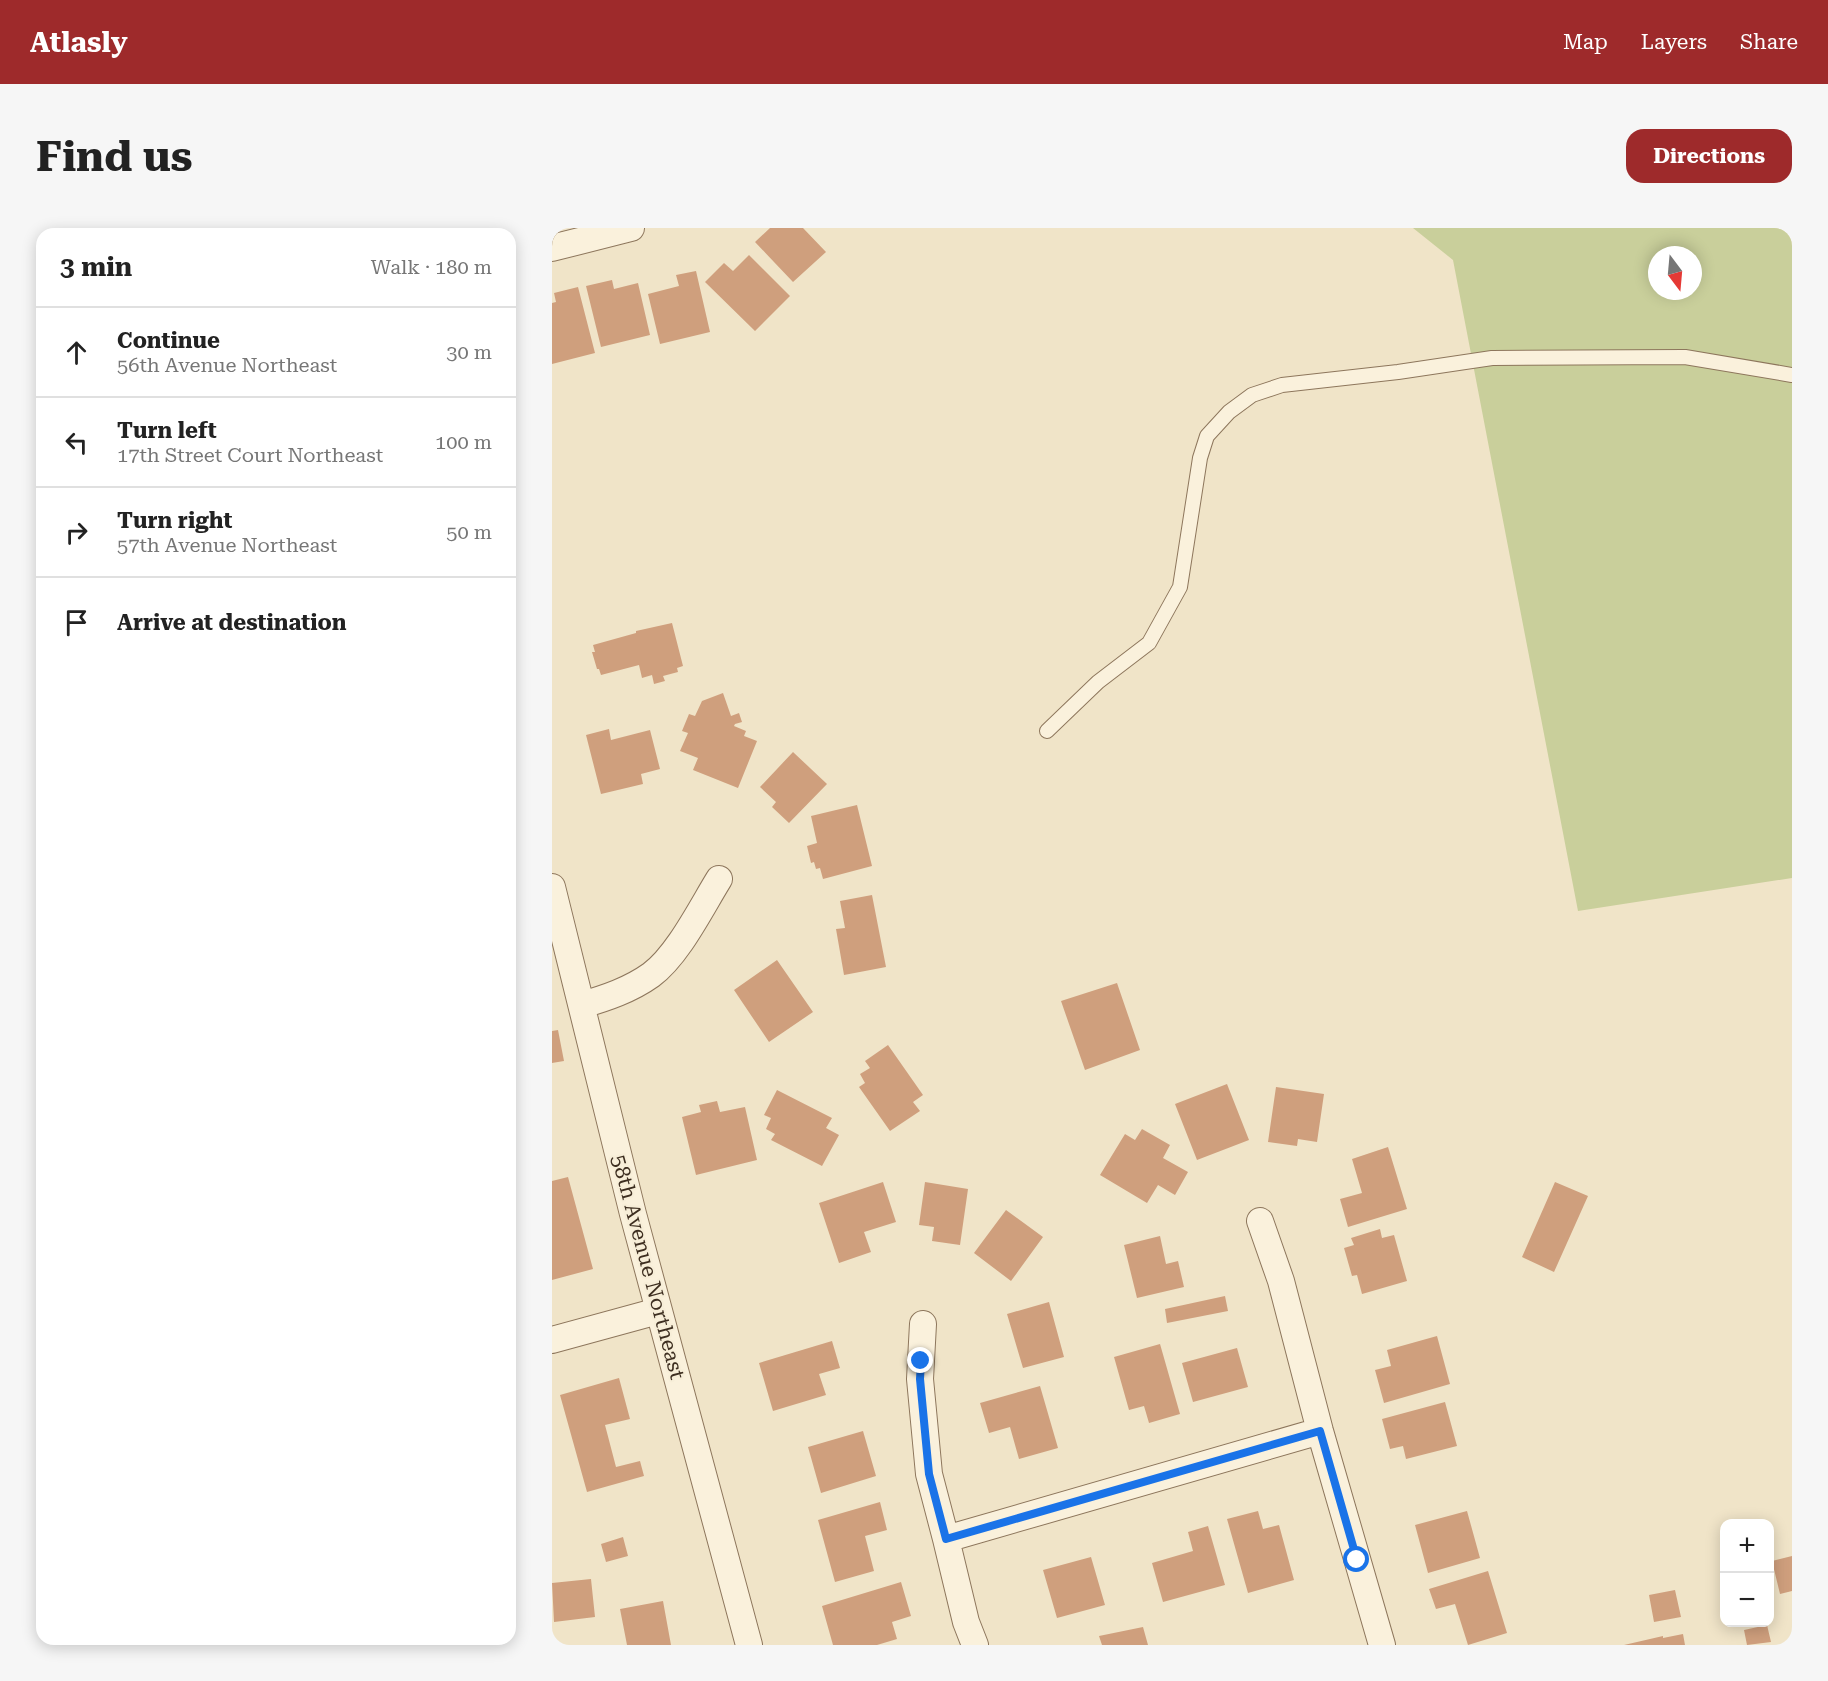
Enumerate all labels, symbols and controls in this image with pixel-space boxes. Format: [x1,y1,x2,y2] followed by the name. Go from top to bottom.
[30,26,128,59] text: Atlasly
[1563,30,1608,54] text: Map
[1641,30,1707,54] text: Layers
[1740,30,1798,54] text: Share
[1626,129,1792,183] button: Directions
[36,132,193,181] text: Find us
[1648,246,1702,300] north arrow
[60,252,132,282] text: 3 min
[371,255,492,279] text: Walk · 180 m
[117,328,220,353] text: Continue
[60,336,93,369] icon: ahead
[446,340,492,364] text: 30 m
[117,353,337,377] text: 56th Avenue Northeast
[117,418,217,443] text: Turn left
[60,426,93,459] icon: left
[435,430,492,454] text: 100 m
[117,443,383,467] text: 17th Street Court Northeast
[117,508,232,533] text: Turn right
[60,516,93,549] icon: right
[446,520,492,544] text: 50 m
[117,533,337,557] text: 57th Avenue Northeast
[60,606,93,639] icon: arrive
[117,610,346,635] text: Arrive at destination
[606,1152,690,1382] street label: 58th Avenue Northeast
[907,1347,933,1373] route end
[1720,1519,1774,1627] map controls
[1720,1519,1774,1573] button: +
[1343,1546,1369,1572] route start
[1720,1573,1774,1627] button: −

